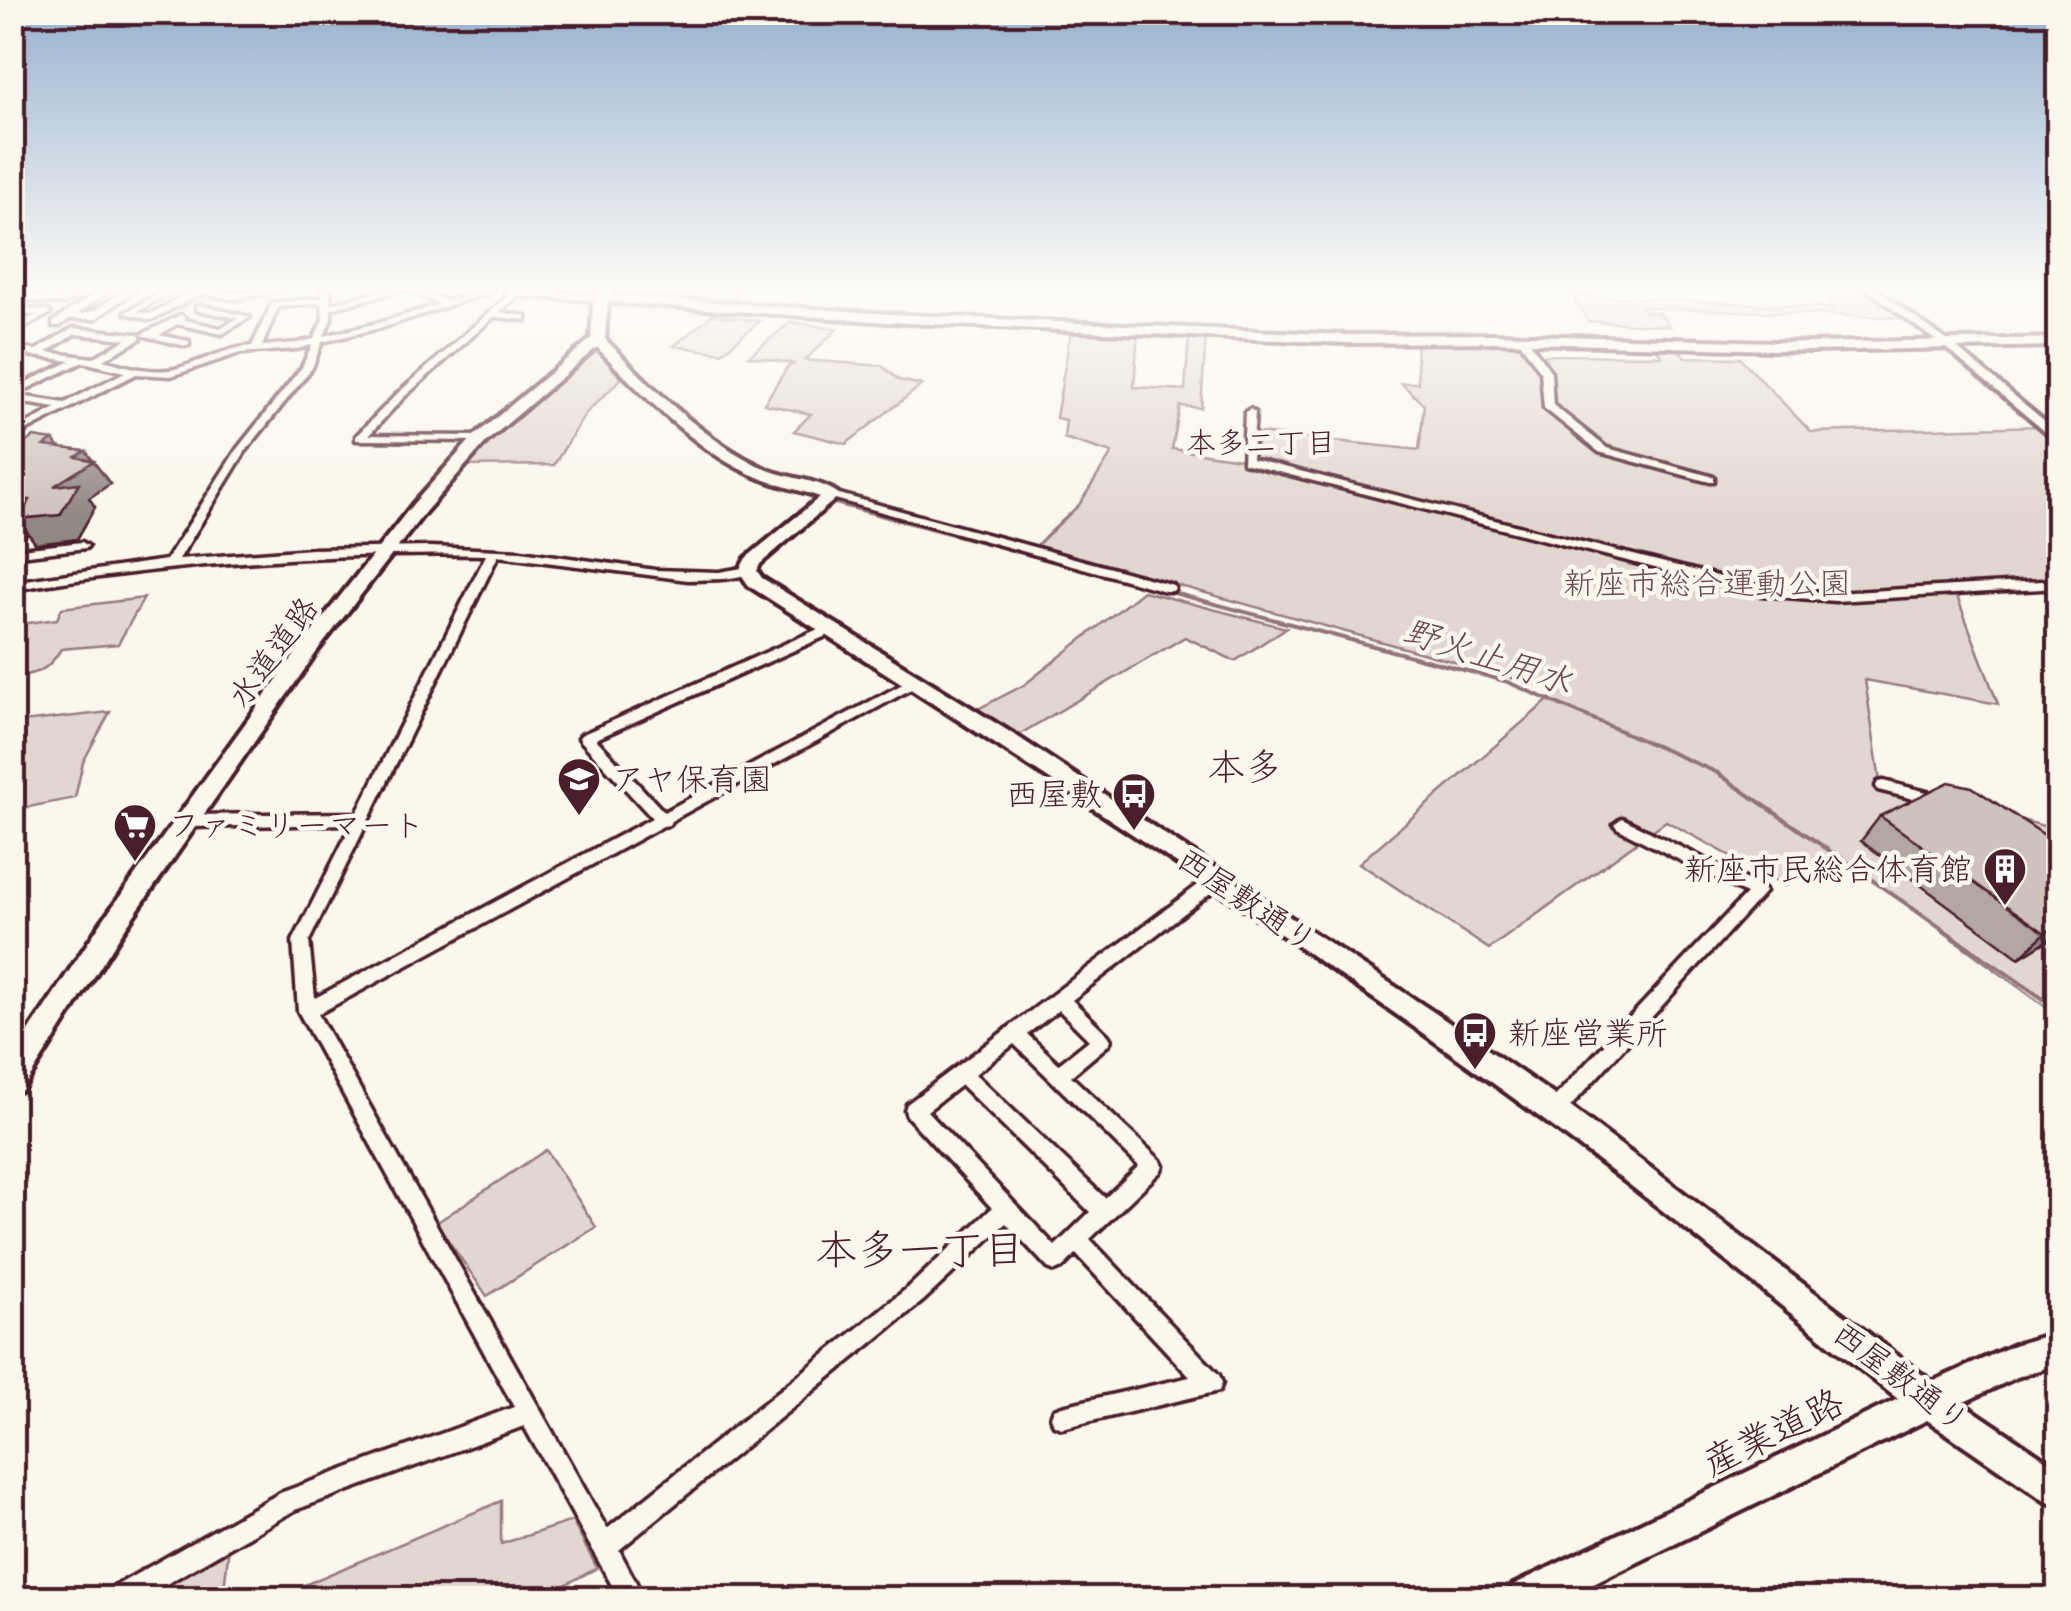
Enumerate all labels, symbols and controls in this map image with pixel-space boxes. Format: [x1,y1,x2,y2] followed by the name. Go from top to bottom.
[1186,424,1336,461] district label: 本多二丁目
[1563,564,1851,602] park label: 新座市総合運動公園
[220,589,326,715] street label: 水道道路
[1398,609,1578,703] water label: 野火止用水
[1207,744,1283,790] district label: 本多
[556,756,602,817] school or university icon: アヤ保育園
[612,760,772,798] place label: アヤ保育園
[1111,771,1157,832] bus stop icon: 西屋敷
[1006,775,1102,813] place label: 西屋敷
[112,802,158,863] supermarket icon: ファミリーマート
[168,806,425,844] place label: ファミリーマート
[1170,840,1324,960] street label: 西屋敷通り
[1982,846,2028,907] building icon: 新座市民総合体育館
[1684,850,1972,888] place label: 新座市民総合体育館
[1452,1010,1498,1071] bus stop icon: 新座営業所
[1508,1014,1668,1052] place label: 新座営業所
[815,1224,1025,1275] district label: 本多一丁目
[1826,1314,1976,1440] street label: 西屋敷通り
[1695,1378,1851,1486] street label: 産業道路

